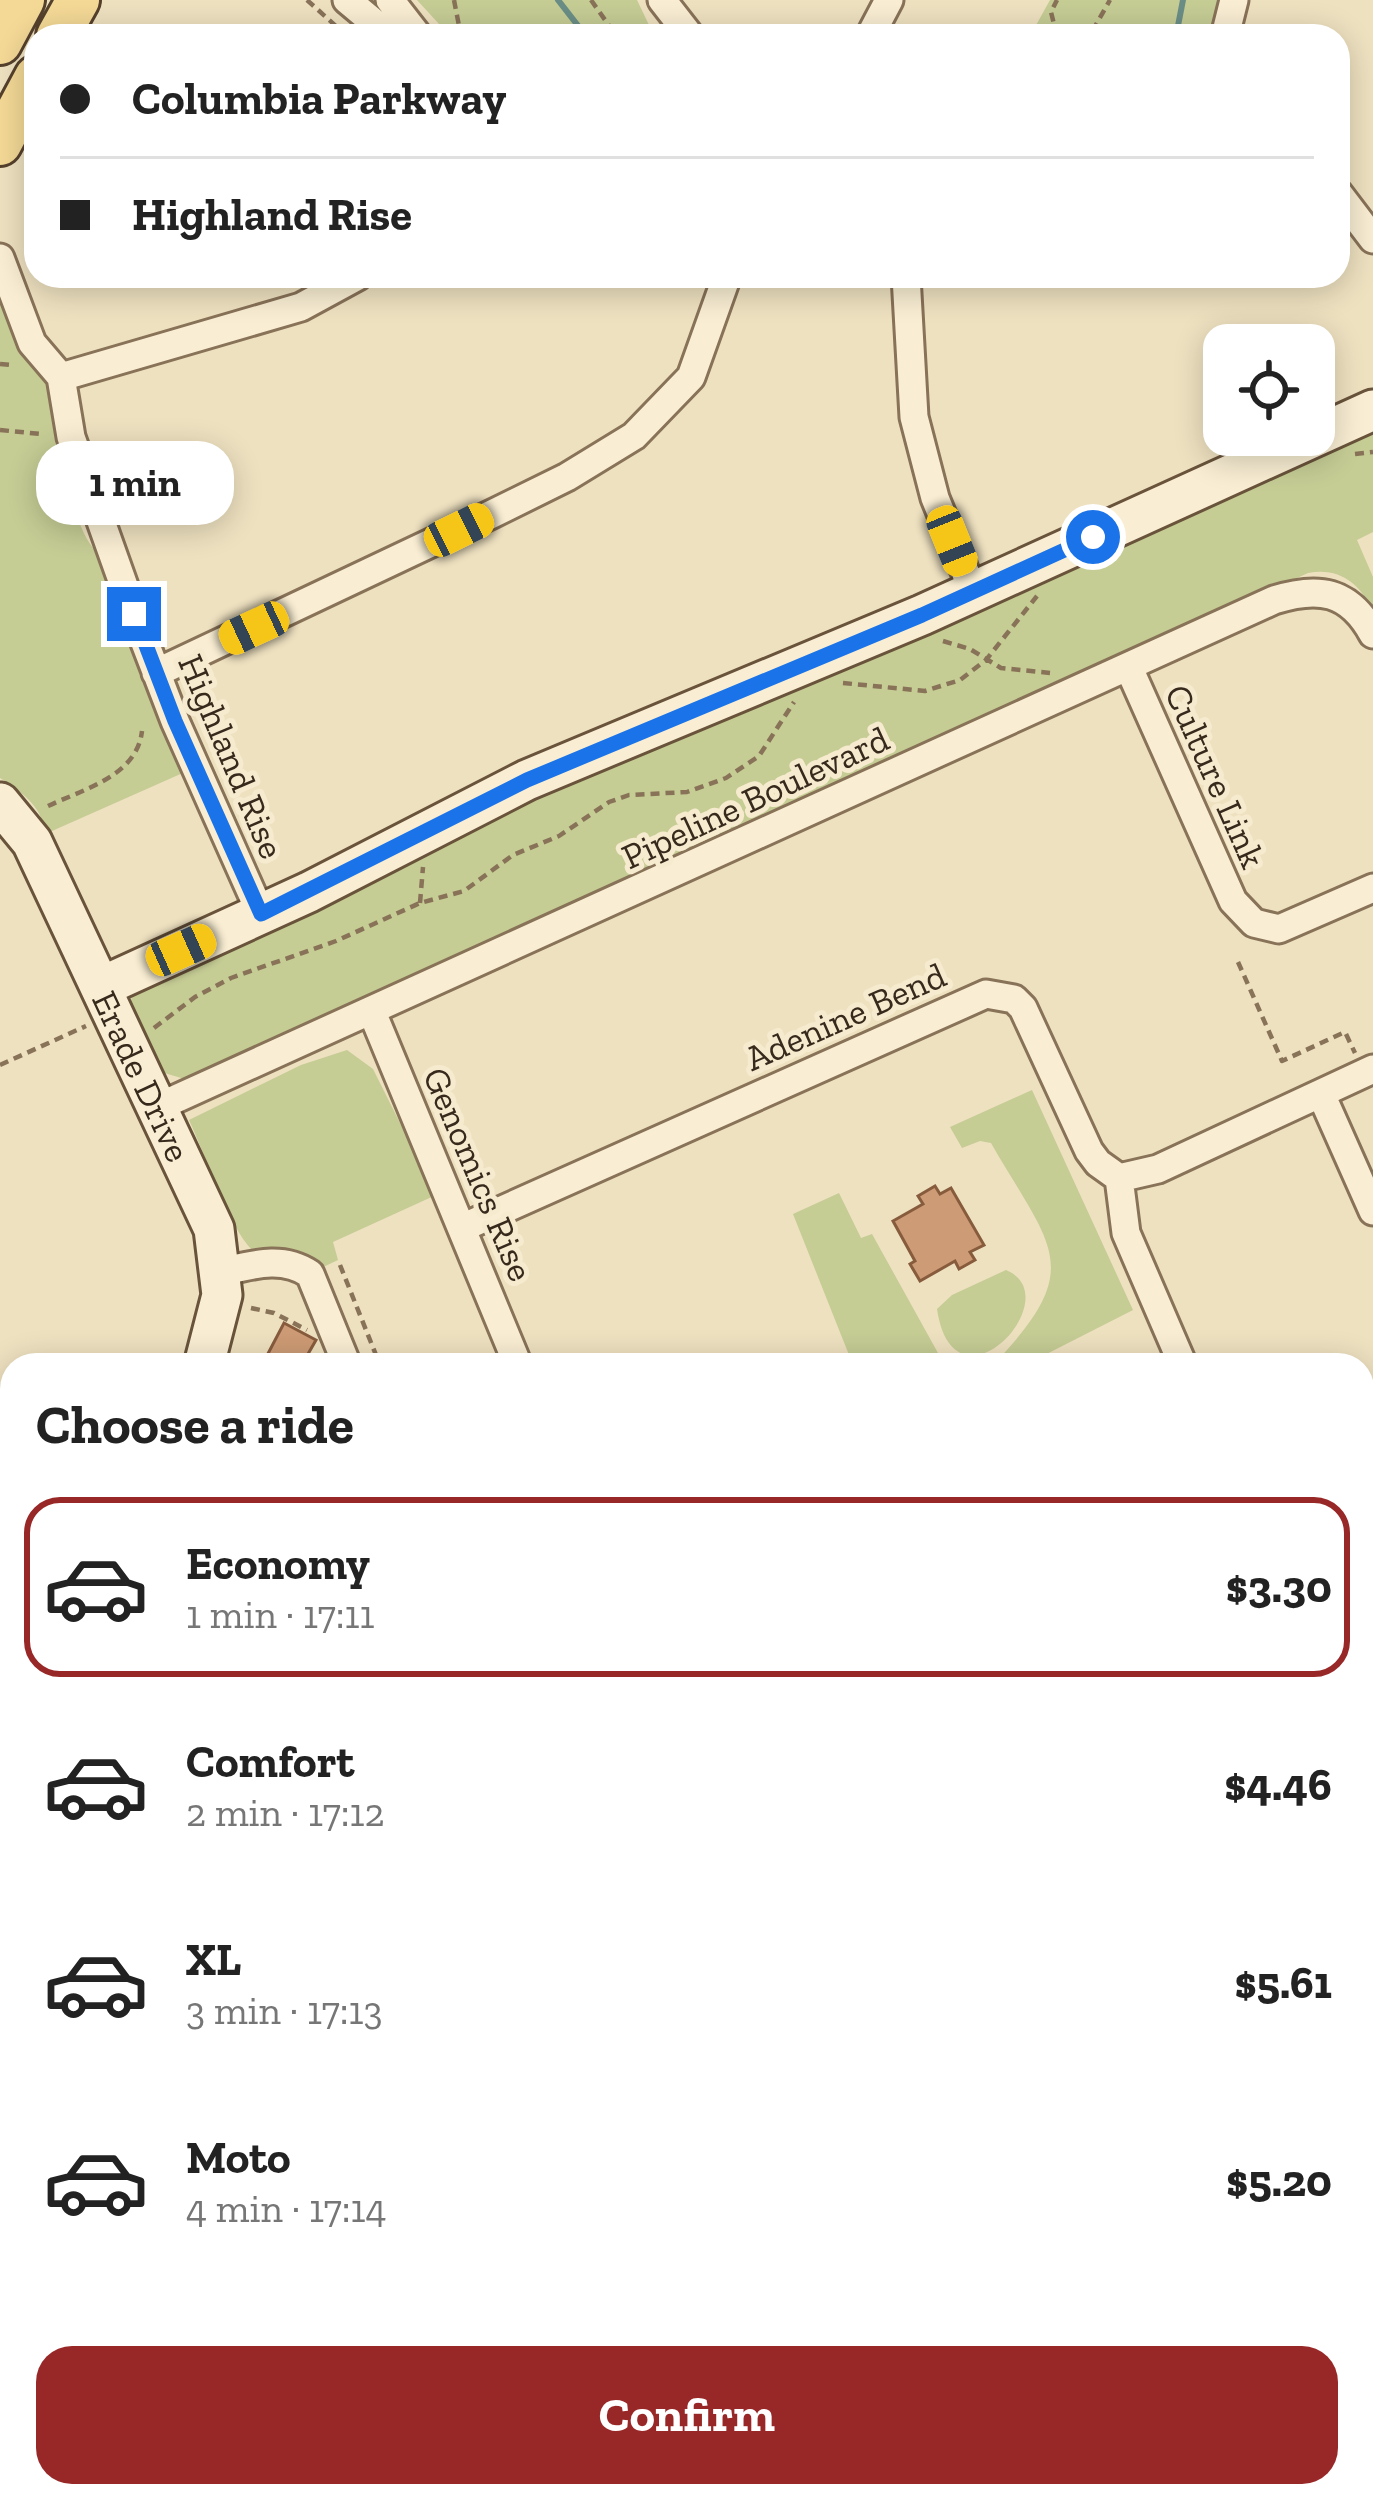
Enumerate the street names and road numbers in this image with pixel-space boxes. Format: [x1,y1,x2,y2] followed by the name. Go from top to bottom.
[169,648,294,865] street label: Highland Rise
[1156,678,1275,875] street label: Culture Link
[615,717,896,878] street label: Pipeline Boulevard
[738,953,952,1080] street label: Adenine Bend
[83,984,200,1168] street label: Erade Drive
[414,1061,543,1287] street label: Genomics Rise

